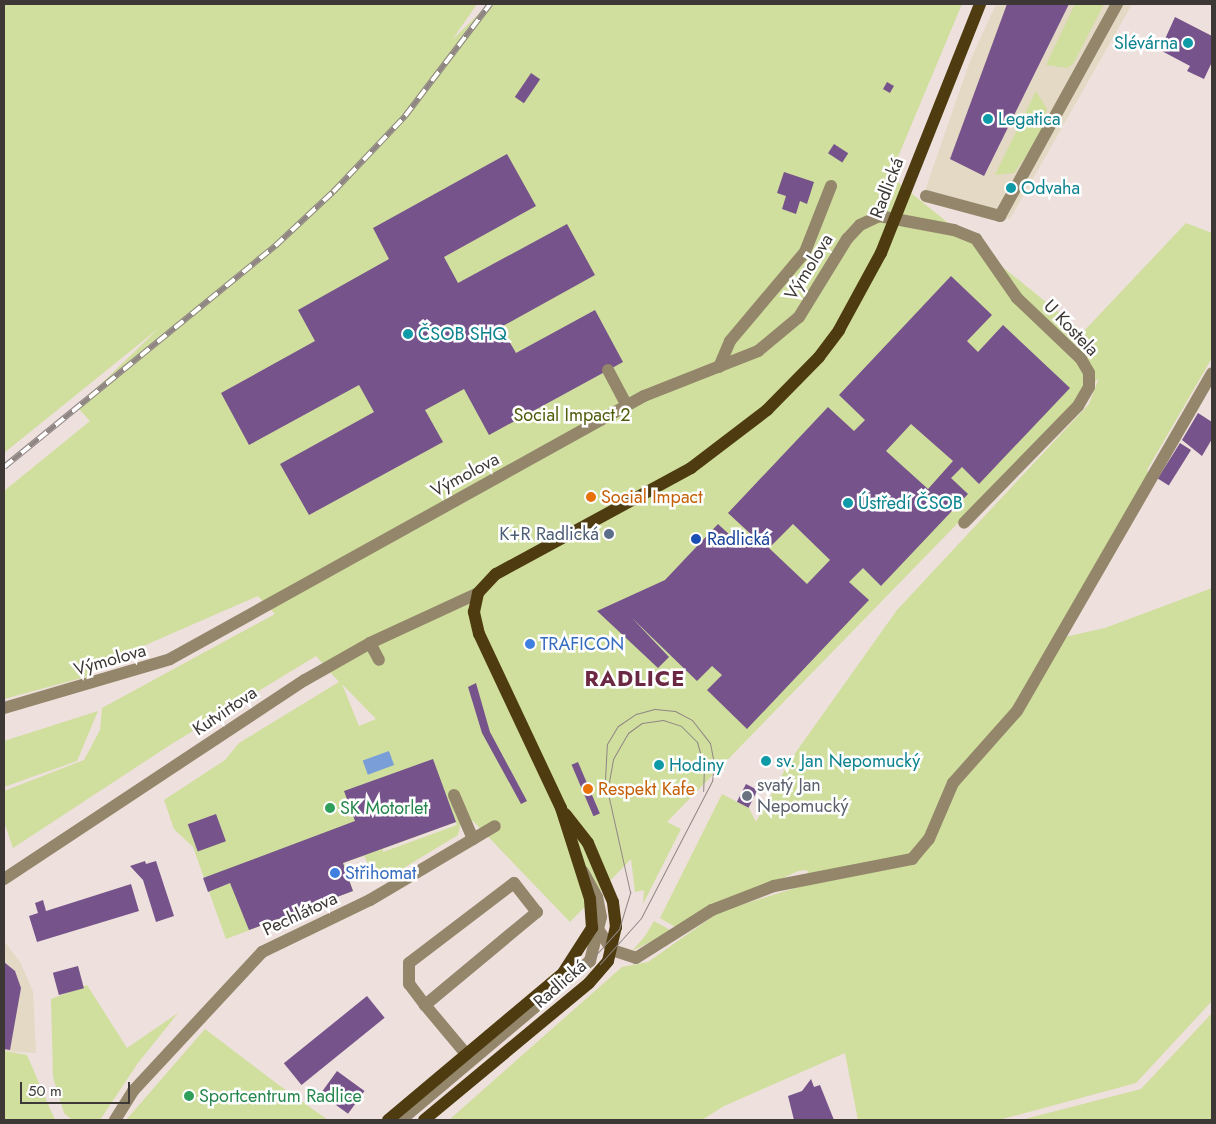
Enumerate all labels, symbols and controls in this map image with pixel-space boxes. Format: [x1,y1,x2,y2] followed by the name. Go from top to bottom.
[1114,32,1178,54] place label: Slévárna
[1182,37,1194,49] marker: Slévárna
[998,108,1061,130] place label: Legatica
[982,113,994,125] marker: Legatica
[866,155,908,221] street label: Radlická
[1021,177,1080,199] place label: Odvaha
[1005,182,1017,194] marker: Odvaha
[780,230,838,304] street label: Výmolova
[1039,295,1103,361] street label: U Kostela
[418,323,507,345] place label: ČSOB SHQ
[402,328,414,340] marker: ČSOB SHQ
[513,404,631,426] park label: Social Impact 2
[427,448,503,502] street label: Výmolova
[601,486,702,508] place label: Social Impact
[585,491,597,503] marker: Social Impact
[858,492,963,514] place label: Ústředí ČSOB
[842,497,854,509] marker: Ústředí ČSOB
[499,523,599,545] place label: K+R Radlická
[603,528,615,540] marker: K+R Radlická
[707,528,770,550] place label: Radlická
[689,532,703,546] marker: Radlická
[540,633,624,655] place label: TRAFICON
[524,638,536,650] marker: TRAFICON
[71,639,149,681] street label: Výmolova
[584,666,686,692] district label: RADLICE
[189,682,261,740] street label: Kutvirtova
[776,750,920,772] place label: sv. Jan Nepomucký
[669,754,724,776] place label: Hodiny
[760,755,772,767] marker: sv. Jan Nepomucký
[653,759,665,771] marker: Hodiny
[757,775,849,818] place label: svatý Jan Nepomucký
[598,778,695,800] place label: Respekt Kafe
[582,783,594,795] marker: Respekt Kafe
[741,790,753,802] marker: svatý Jan Nepomucký
[340,797,428,819] place label: SK Motorlet
[324,802,336,814] marker: SK Motorlet
[345,862,416,884] place label: Střihomat
[329,867,341,879] marker: Střihomat
[259,887,341,941] street label: Pechlátova
[529,955,591,1013] street label: Radlická
[22,1072,132,1104] scale bar
[28,1080,62,1102] text: 50 m
[199,1085,362,1107] place label: Sportcentrum Radlice
[183,1090,195,1102] marker: Sportcentrum Radlice

